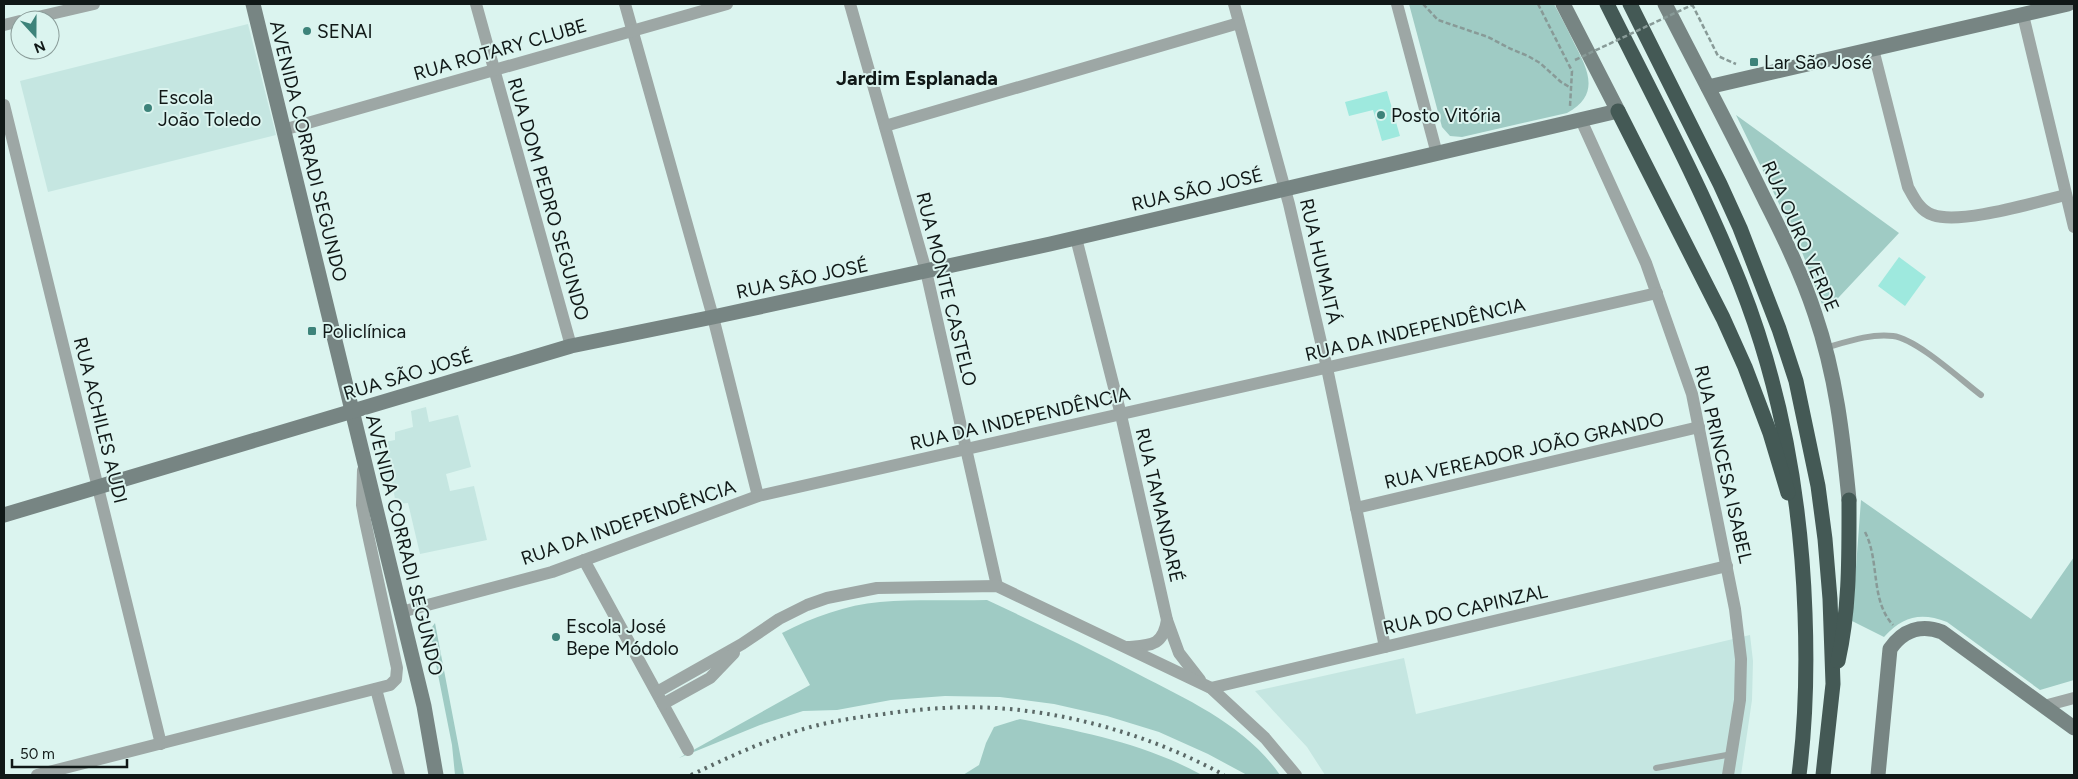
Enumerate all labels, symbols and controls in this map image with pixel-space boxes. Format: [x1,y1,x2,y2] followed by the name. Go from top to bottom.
[10,10,60,60] north arrow
[411,14,590,85] street label: RUA ROTARY CLUBE
[265,18,352,284] street label: AVENIDA CORRADI SEGUNDO
[317,20,373,43] place label: SENAI
[301,25,313,37] marker: SENAI
[31,37,48,57] text: N
[1764,51,1872,74] place label: Lar São José
[1748,56,1760,68] marker: Lar São José
[836,66,998,90] district label: Jardim Esplanada
[503,75,594,323] street label: RUA DOM PEDRO SEGUNDO
[158,86,261,131] place label: Escola João Toledo
[142,102,154,114] marker: Escola João Toledo
[1391,104,1501,127] place label: Posto Vitória
[1375,109,1387,121] marker: Posto Vitória
[1757,157,1844,315] street label: RUA OURO VERDE
[1129,163,1265,216] street label: RUA SÃO JOSÉ
[911,190,982,388] street label: RUA MONTE CASTELO
[1295,196,1346,326] street label: RUA HUMAITÁ
[734,253,870,304] street label: RUA SÃO JOSÉ
[1303,293,1528,366] street label: RUA DA INDEPENDÊNCIA
[322,320,406,343] place label: Policlínica
[306,325,318,337] marker: Policlínica
[69,335,132,506] street label: RUA ACHILES AUDI
[341,344,476,405] street label: RUA SÃO JOSÉ
[1690,363,1757,565] street label: RUA PRINCESA ISABEL
[908,382,1133,455] street label: RUA DA INDEPENDÊNCIA
[1382,407,1666,494] street label: RUA VEREADOR JOÃO GRANDO
[361,412,448,678] street label: AVENIDA CORRADI SEGUNDO
[1131,426,1188,585] street label: RUA TAMANDARÉ
[518,475,739,570] street label: RUA DA INDEPENDÊNCIA
[1381,579,1550,640] street label: RUA DO CAPINZAL
[566,615,679,660] place label: Escola José Bepe Módolo
[550,631,562,643] marker: Escola José Bepe Módolo
[12,736,128,768] scale bar
[20,745,55,763] text: 50 m

